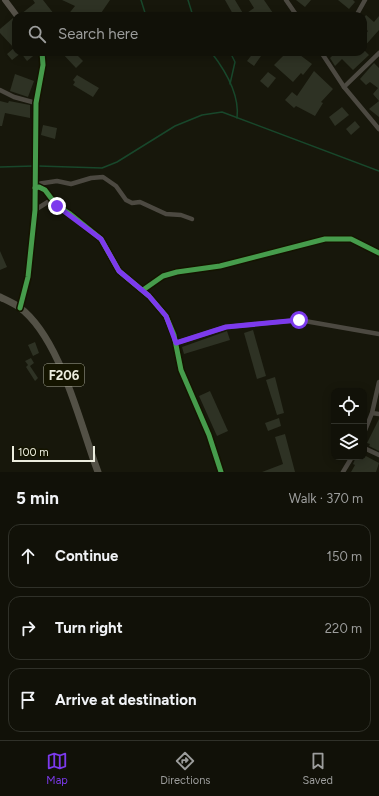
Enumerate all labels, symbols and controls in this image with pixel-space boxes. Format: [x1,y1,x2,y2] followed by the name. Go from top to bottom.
[12,12,367,56] search box
[26,23,48,45] icon: search
[58,25,138,43] text: Search here
[48,197,66,215] route end
[290,311,308,329] route start
[44,364,84,386] road number: F206
[331,388,367,460] map controls
[331,388,367,424] button: locate
[331,424,367,460] button: layers
[12,444,95,463] scale bar
[18,446,49,459] text: 100 m
[16,488,59,508] text: 5 min
[289,491,363,506] text: Walk · 370 m
[17,545,39,567] icon: ahead
[55,547,118,565] text: Continue
[327,549,362,564] text: 150 m
[17,617,39,639] icon: right
[55,619,123,637] text: Turn right
[325,621,362,636] text: 220 m
[17,689,39,711] icon: arrive
[55,691,196,709] text: Arrive at destination
[46,750,68,787] tab: Map
[160,750,210,787] tab: Directions
[303,750,333,787] tab: Saved

